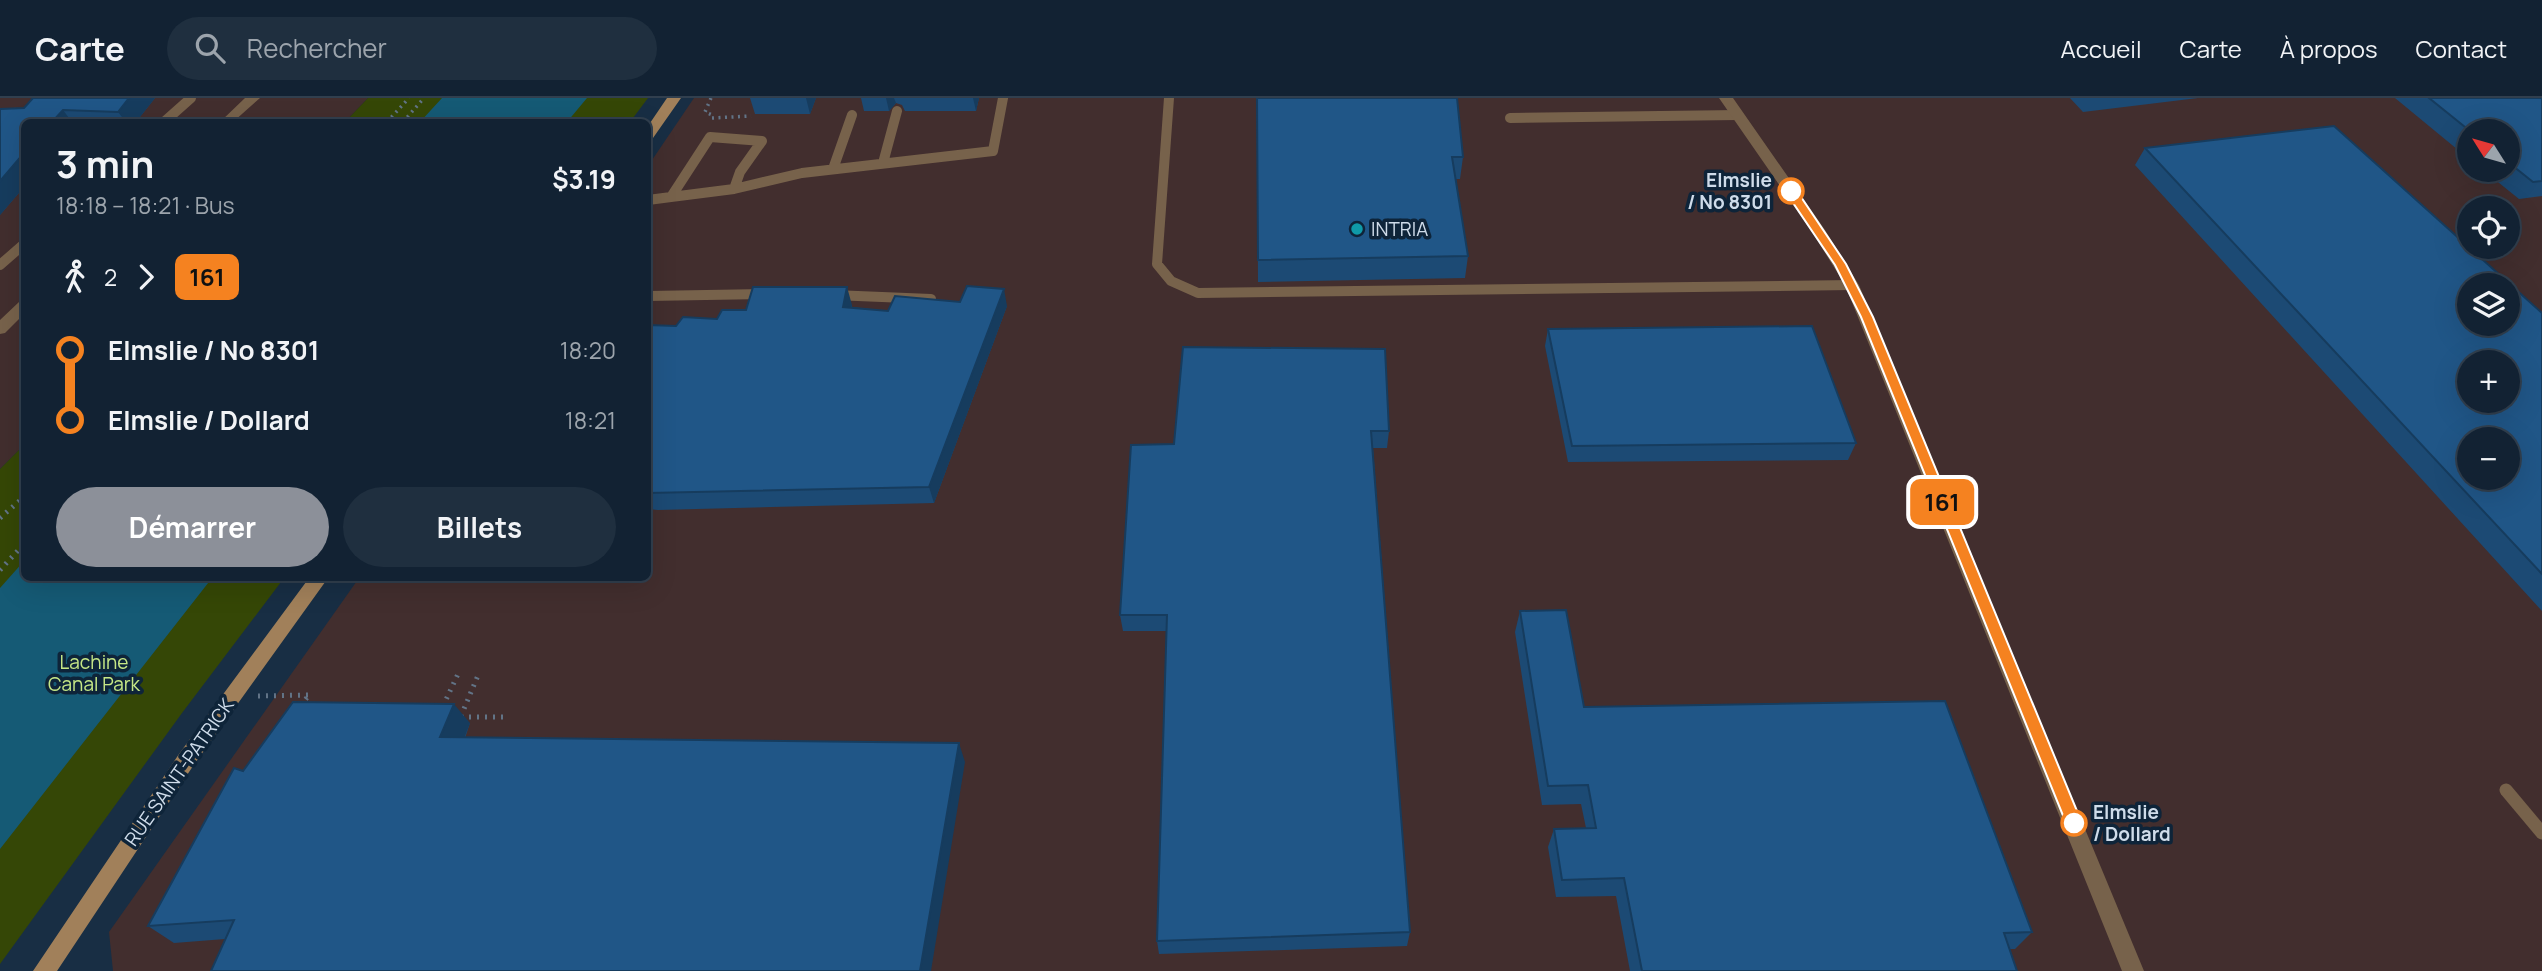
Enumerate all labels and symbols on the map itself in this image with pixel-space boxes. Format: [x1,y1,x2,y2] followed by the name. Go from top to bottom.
[2457,119,2520,182] north arrow
[1687,167,1772,215] place label: Elmslie / No 8301
[1778,178,1804,204] marker: Elmslie / No 8301
[1371,216,1428,242] place label: INTRIA
[1349,221,1365,237] marker: INTRIA
[1902,479,1982,525] line badge: 161
[48,649,141,697] park label: Lachine Canal Park
[118,692,240,851] street label: RUE SAINT-PATRICK
[2093,799,2171,847] place label: Elmslie / Dollard
[2061,810,2087,836] marker: Elmslie / Dollard

